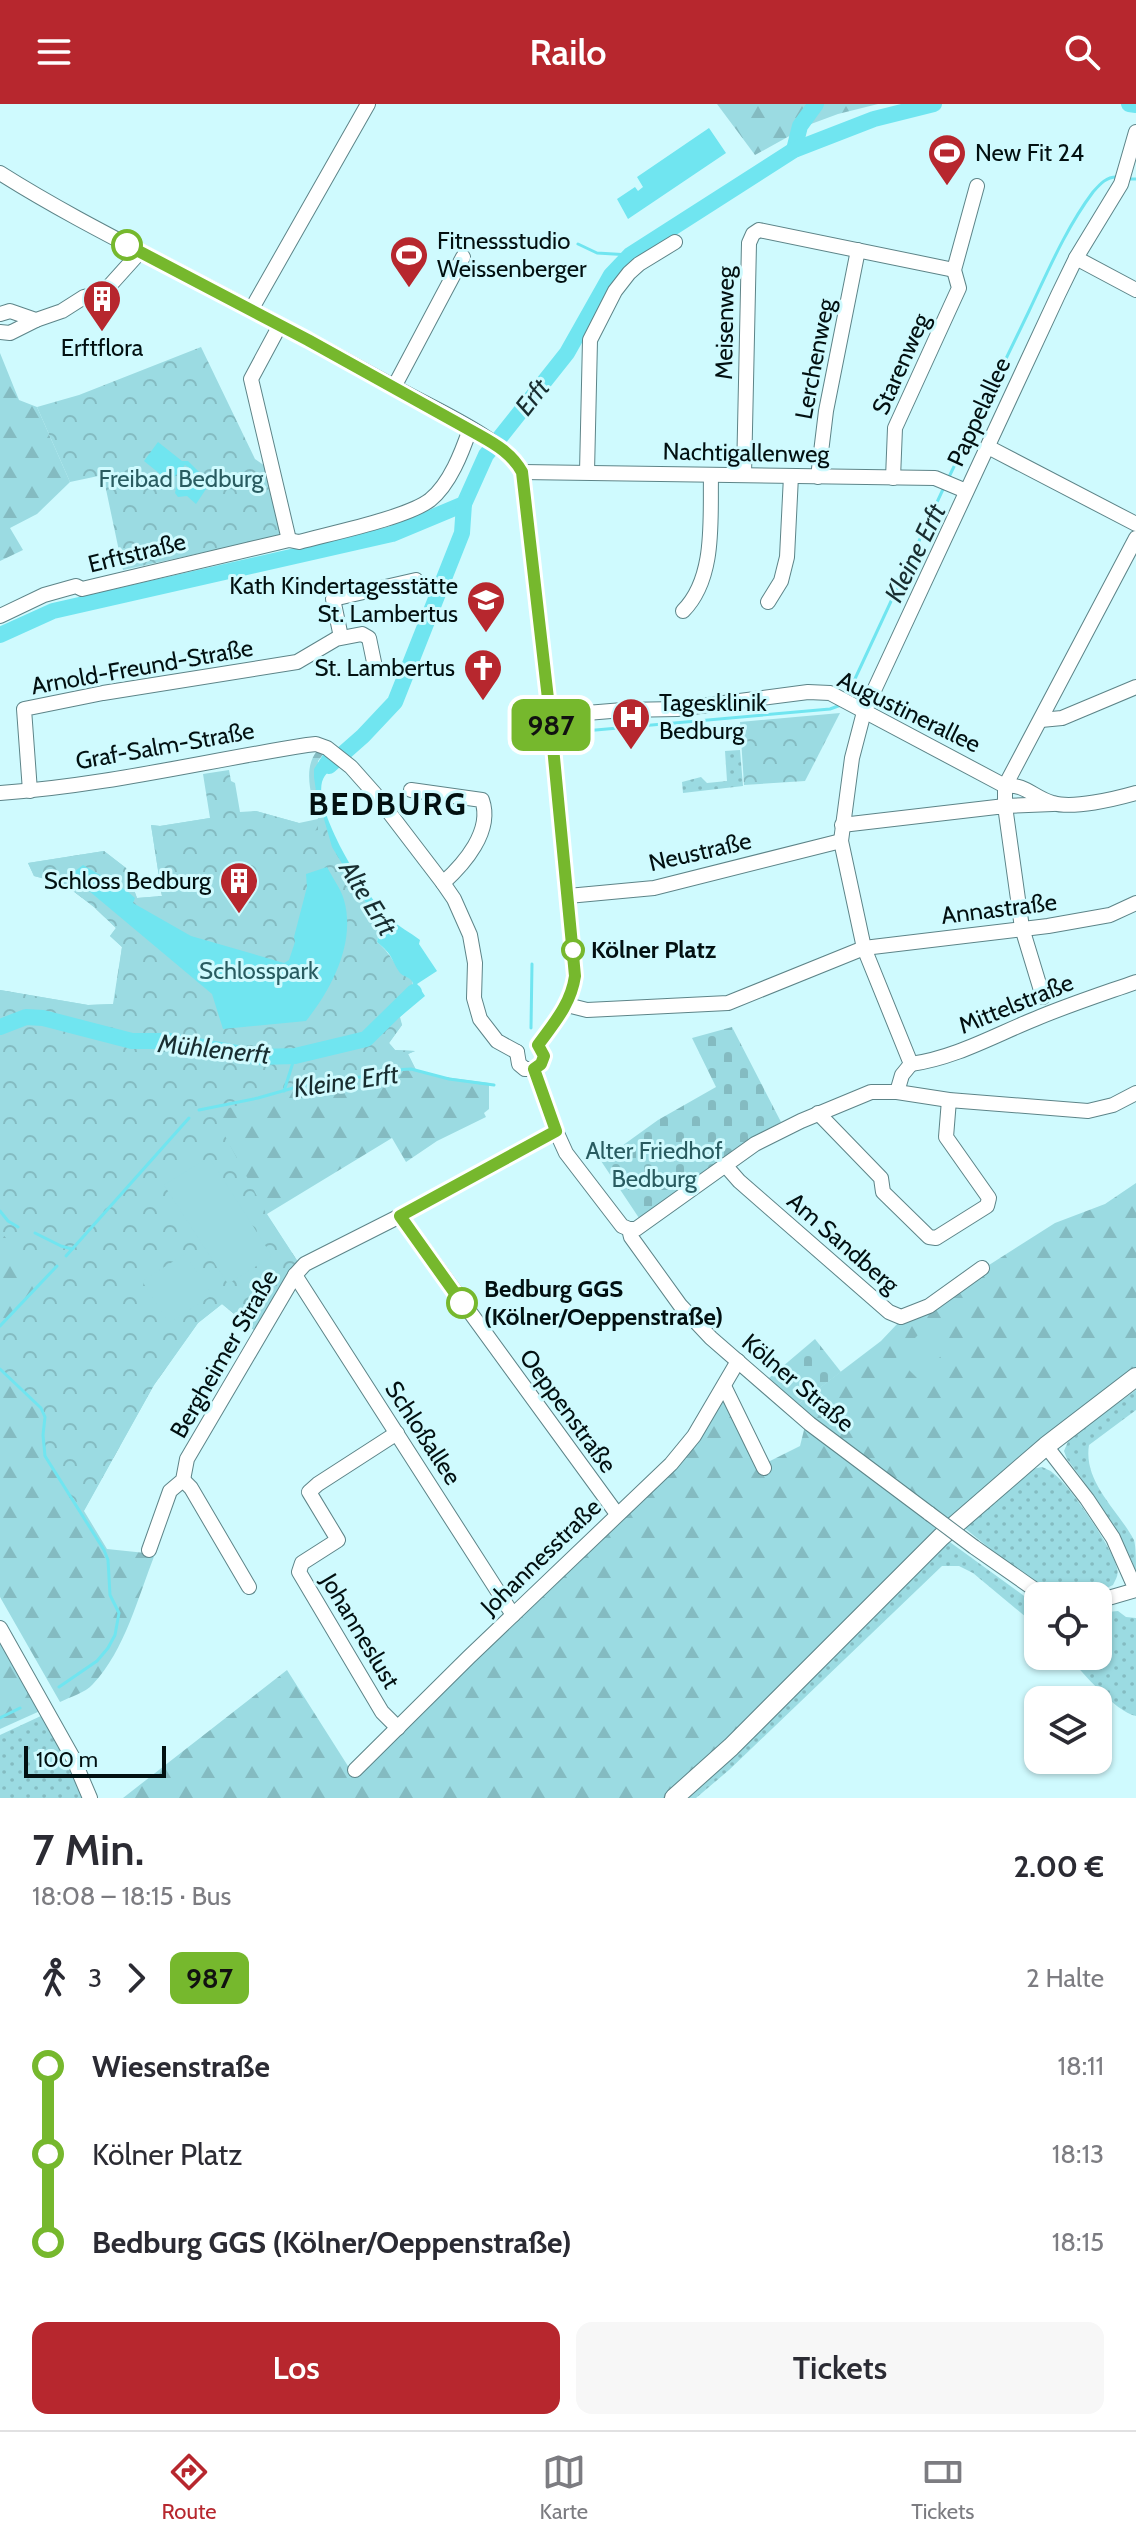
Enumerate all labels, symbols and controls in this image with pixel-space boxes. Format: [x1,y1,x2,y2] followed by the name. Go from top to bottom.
[32,30,76,74] icon: menu
[529,30,607,74] text: Railo
[1060,30,1104,74] icon: search
[926,132,968,187] sports icon: New Fit 24
[975,138,1084,167] place label: New Fit 24
[437,226,587,283] place label: Fitnessstudio Weissenberger
[112,230,142,260] unlabelled marker
[388,234,430,289] sports icon: Fitnessstudio Weissenberger
[709,265,740,380] street label: Meisenweg
[81,278,123,333] building icon: Erftflora
[789,295,841,422] street label: Lerchenweg
[865,308,936,419] street label: Starenweg
[61,333,144,362] place label: Erftflora
[941,353,1016,471] street label: Pappelallee
[508,372,557,421] water label: Erft
[662,437,831,468] street label: Nachtigallenweg
[99,464,265,493] park label: Freibad Bedburg
[878,498,953,607] water label: Kleine Erft
[85,526,189,579] street label: Erftstraße
[229,571,458,628] place label: Kath Kindertagesstätte St. Lambertus
[465,579,507,634] school or university icon: Kath Kindertagesstätte St. Lambertus
[29,633,255,700] street label: Arnold-Freund-Straße
[462,647,504,702] church icon: St. Lambertus
[314,653,455,682] place label: St. Lambertus
[833,665,985,759] street label: Augustinerallee
[659,688,767,745] place label: Tagesklinik Bedburg
[610,696,652,751] hospital icon: Tagesklinik Bedburg
[505,699,597,751] line badge: 987
[528,708,574,742] text: 987
[73,716,256,775] street label: Graf-Salm-Straße
[308,784,468,823] district label: BEDBURG
[646,826,754,877] street label: Neustraße
[332,854,404,943] water label: Alte Erft
[218,860,260,915] building icon: Schloss Bedburg
[44,866,212,895] place label: Schloss Bedburg
[940,887,1058,930] street label: Annastraße
[591,935,716,964] place label: Kölner Platz
[562,939,584,961] marker: Kölner Platz
[199,956,319,985] park label: Schlosspark
[954,967,1078,1040] street label: Mittelstraße
[156,1027,273,1071] water label: Mühlenerft
[292,1058,401,1104] water label: Kleine Erft
[585,1136,723,1193] park label: Alter Friedhof Bedburg
[782,1186,906,1300] street label: Am Sandberg
[164,1264,283,1443] street label: Bergheimer Straße
[484,1274,723,1331] place label: Bedburg GGS (Kölner/Oeppenstraße)
[447,1288,477,1318] marker: Bedburg GGS (Kölner/Oeppenstraße)
[737,1327,860,1438] street label: Kölner Straße
[514,1343,623,1478] street label: Oeppenstraße
[379,1376,468,1490] street label: Schloßallee
[474,1492,607,1622] street label: Johannesstraße
[314,1567,406,1693] street label: Johanneslust
[1024,1582,1112,1774] map controls
[1024,1582,1112,1670] button: locate
[1024,1686,1112,1774] button: layers
[24,1742,166,1778] scale bar
[36,1746,98,1773] text: 100 m
[32,1823,144,1876] text: 7 Min.
[1013,1848,1104,1885] text: 2.00 €
[32,1880,231,1912] text: 18:08 – 18:15 · Bus
[32,1956,76,2000] icon: walk
[114,1956,158,2000] icon: forward
[186,1961,233,1995] text: 987
[88,1962,102,1994] text: 3
[1026,1962,1104,1994] text: 2 Halte
[92,2048,270,2085] text: Wiesenstraße
[1057,2050,1104,2082] text: 18:11
[92,2136,242,2173] text: Kölner Platz
[1052,2138,1104,2170] text: 18:13
[92,2224,572,2261] text: Bedburg GGS (Kölner/Oeppenstraße)
[1052,2226,1104,2258] text: 18:15
[32,2322,560,2414] button: Los
[576,2322,1104,2414] button: Tickets
[162,2450,217,2525] tab: Route
[540,2450,588,2525] tab: Karte
[911,2450,974,2525] tab: Tickets

